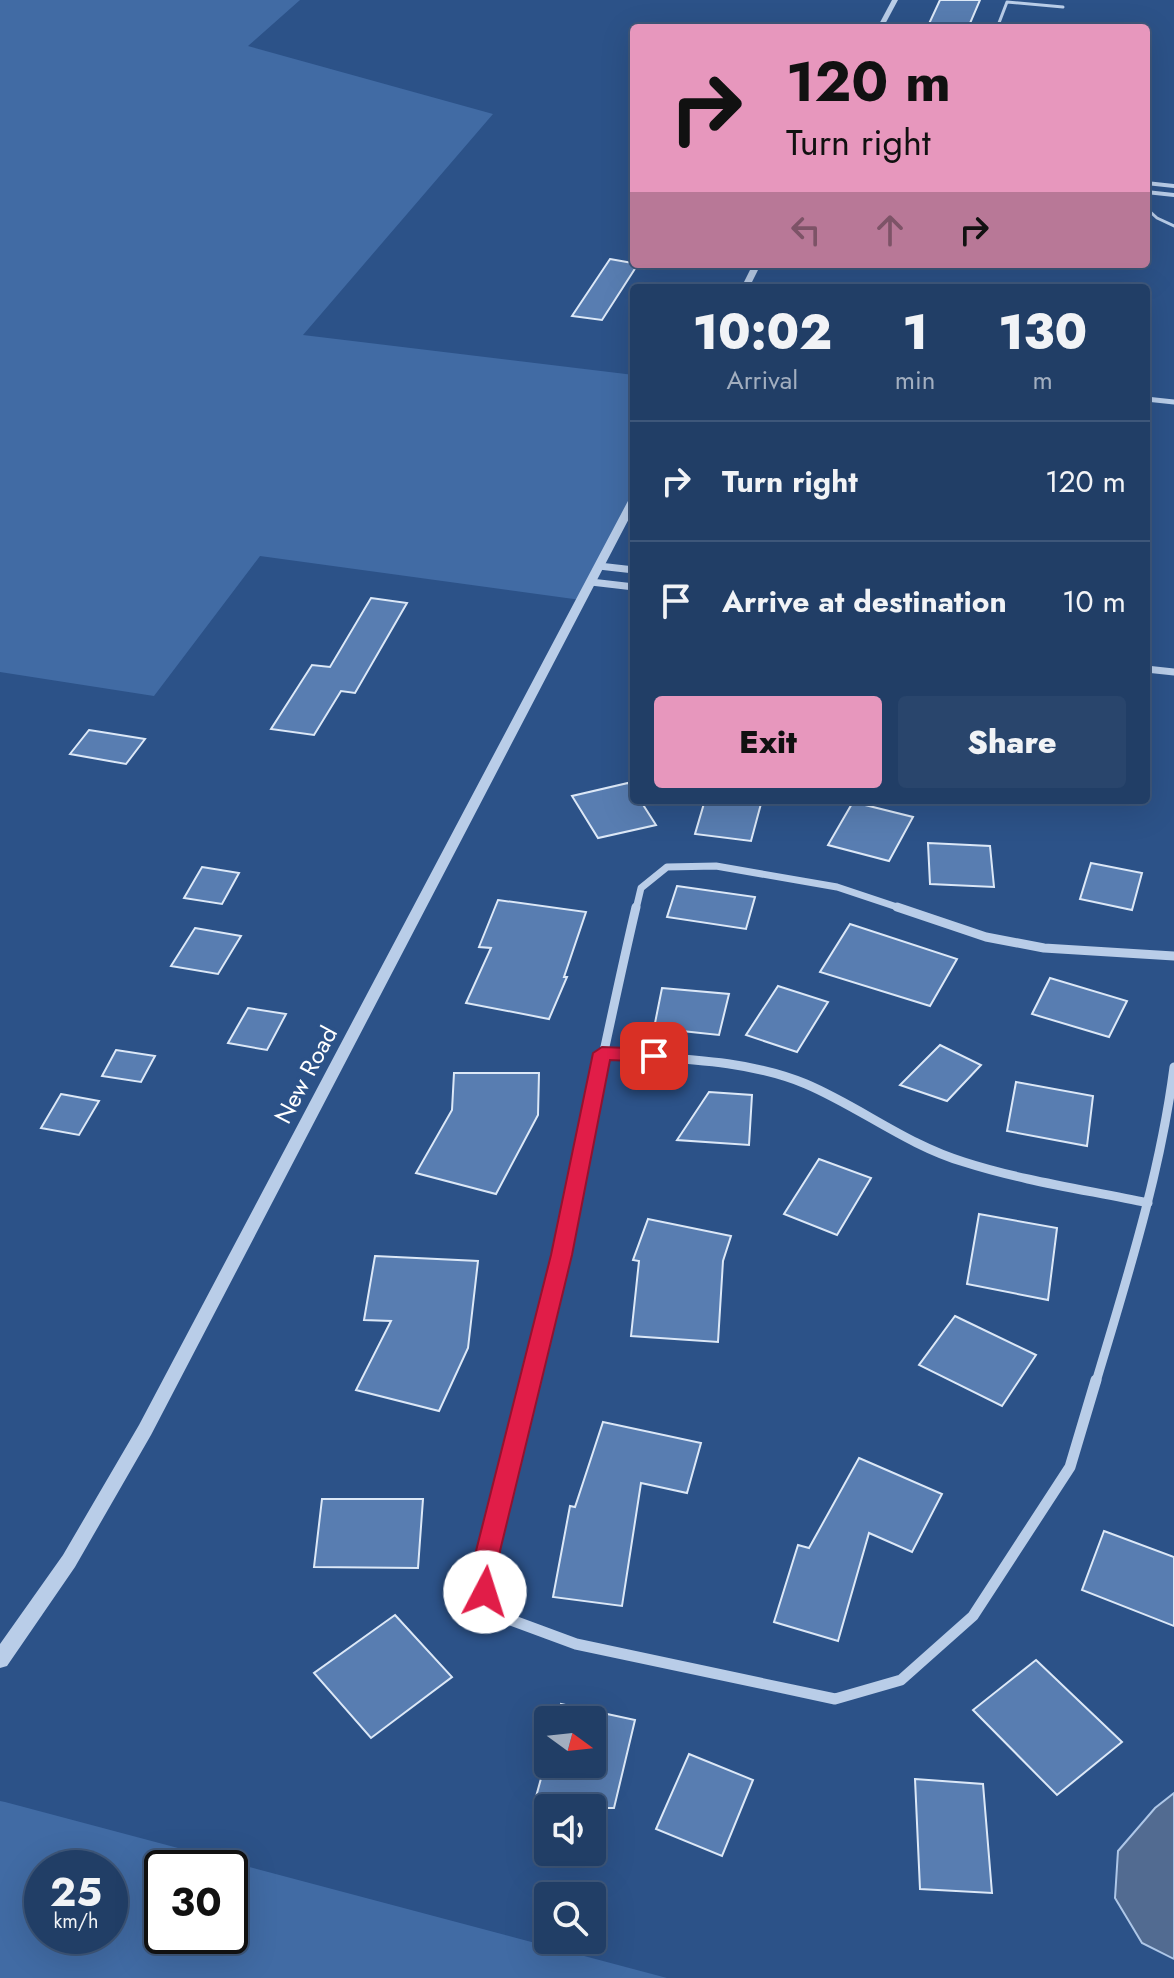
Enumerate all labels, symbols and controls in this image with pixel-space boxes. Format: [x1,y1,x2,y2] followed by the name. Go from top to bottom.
[786,41,951,122] text: 120 m
[654,56,758,160] icon: right
[786,116,931,168] text: Turn right
[784,208,828,252] icon: left
[868,208,912,252] icon: ahead
[952,208,996,252] icon: right
[693,298,832,367] text: 10:02
[903,298,928,367] text: 1
[998,298,1087,367] text: 130
[727,361,798,399] text: Arrival
[895,361,936,399] text: min
[1033,361,1053,399] text: m
[654,459,698,503] icon: right
[722,460,858,503] text: Turn right
[1045,460,1126,503] text: 120 m
[654,579,698,623] icon: arrive
[722,580,1007,623] text: Arrive at destination
[1062,580,1126,623] text: 10 m
[654,696,882,788] button: Exit
[898,696,1126,788] button: Share
[265,1020,346,1130] street label: New Road
[620,1022,688,1090] pin
[632,1034,676,1078] icon: arrive
[443,1550,527,1634] position arrow
[534,1706,606,1778] north arrow
[534,1706,606,1954] map controls
[534,1794,606,1866] button: sound
[144,1850,248,1954] speed limit sign: 30
[50,1863,102,1921] text: 25
[534,1882,606,1954] button: search
[53,1907,99,1936] text: km/h

